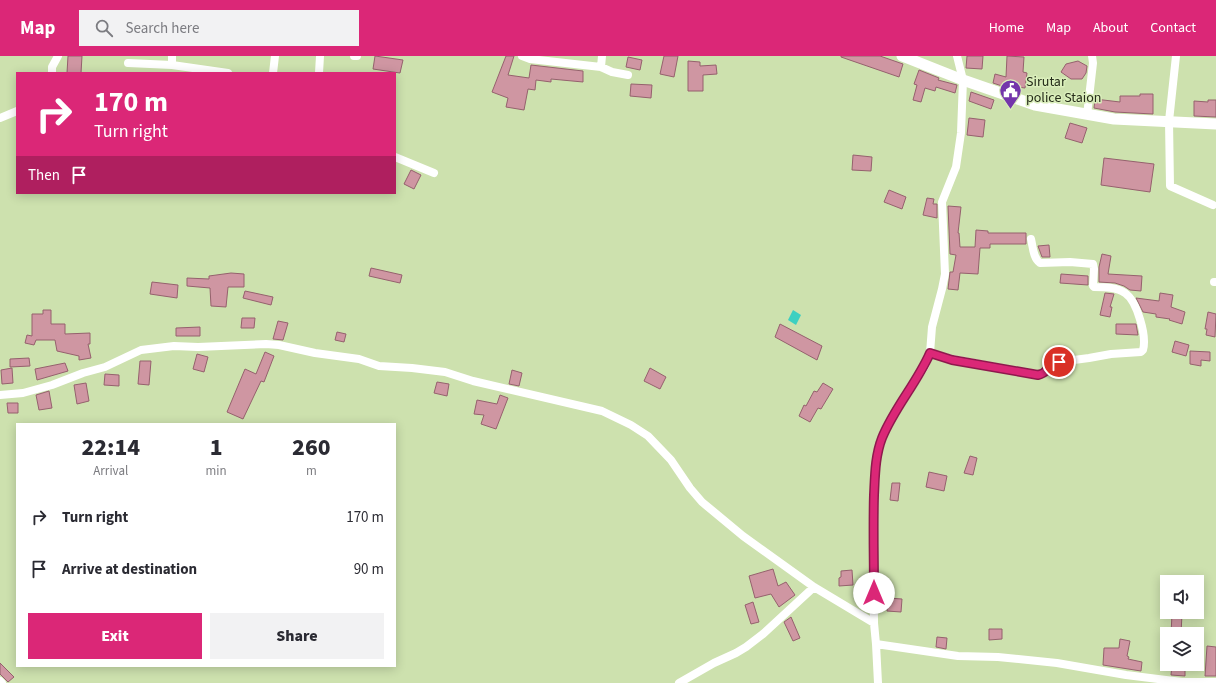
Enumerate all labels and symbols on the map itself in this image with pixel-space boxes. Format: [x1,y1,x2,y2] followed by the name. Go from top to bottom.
[1026,72,1102,108] place label: Sirutar police Staion
[997,77,1023,110] public building icon: Sirutar police Staion
[1042,345,1076,379] pin
[853,572,895,614] position arrow

